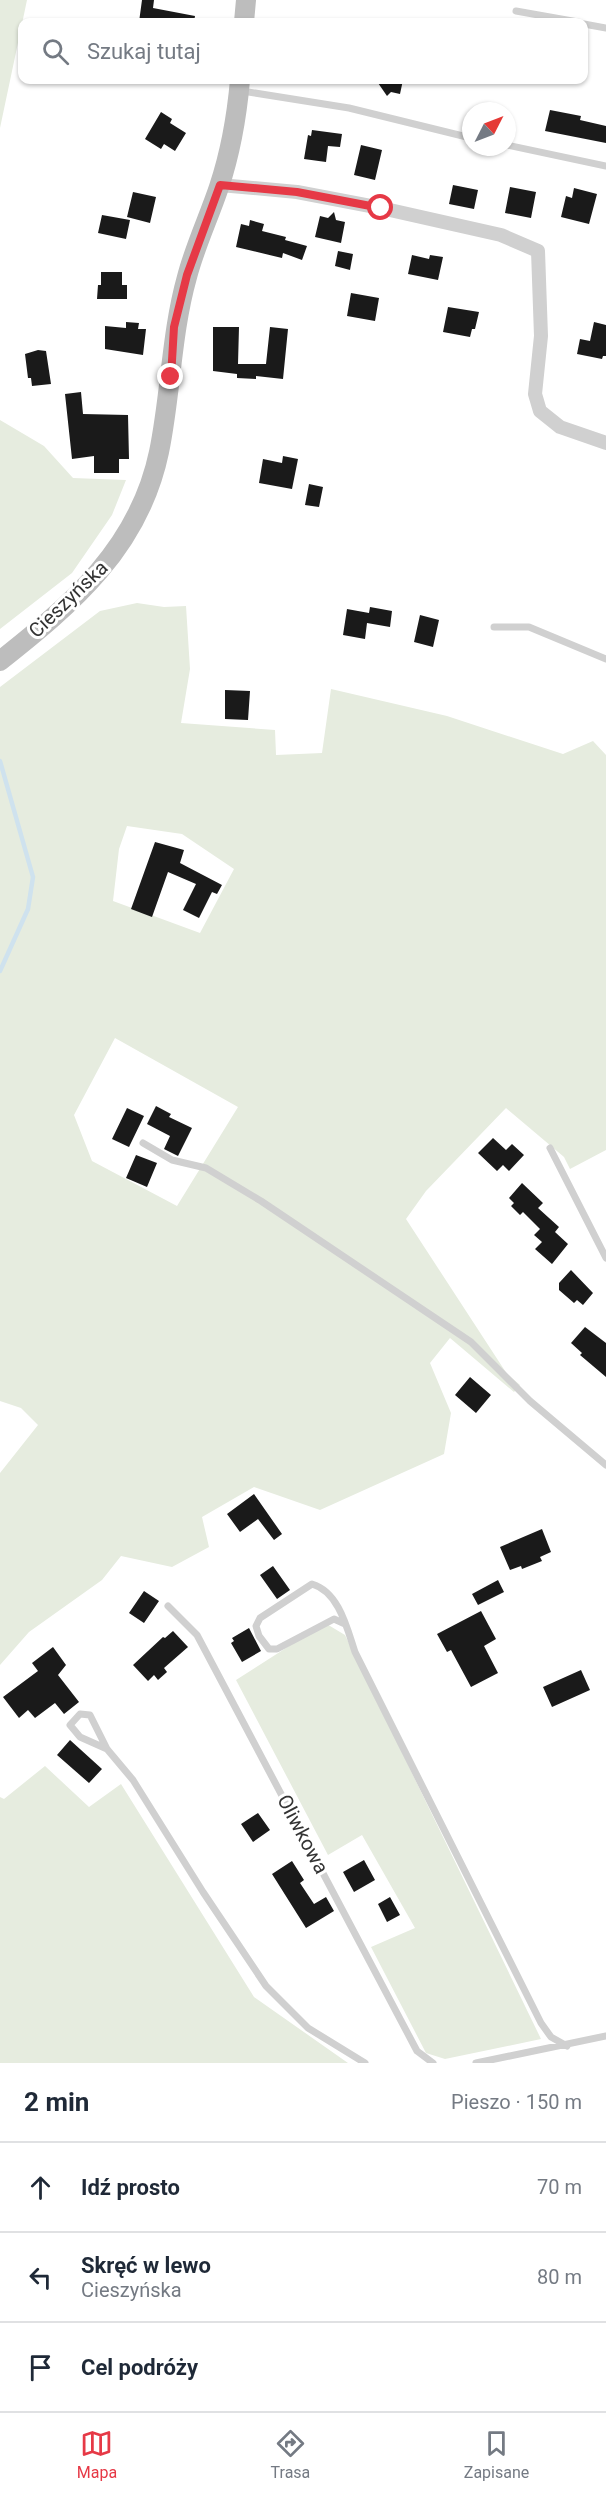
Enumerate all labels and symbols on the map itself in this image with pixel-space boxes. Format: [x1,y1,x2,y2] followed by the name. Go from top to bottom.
[462,102,516,156] north arrow
[367,194,393,220] route start
[157,363,183,389] route end
[23,555,113,643] street label: Cieszyńska
[272,1790,334,1878] street label: Oliwkowa

